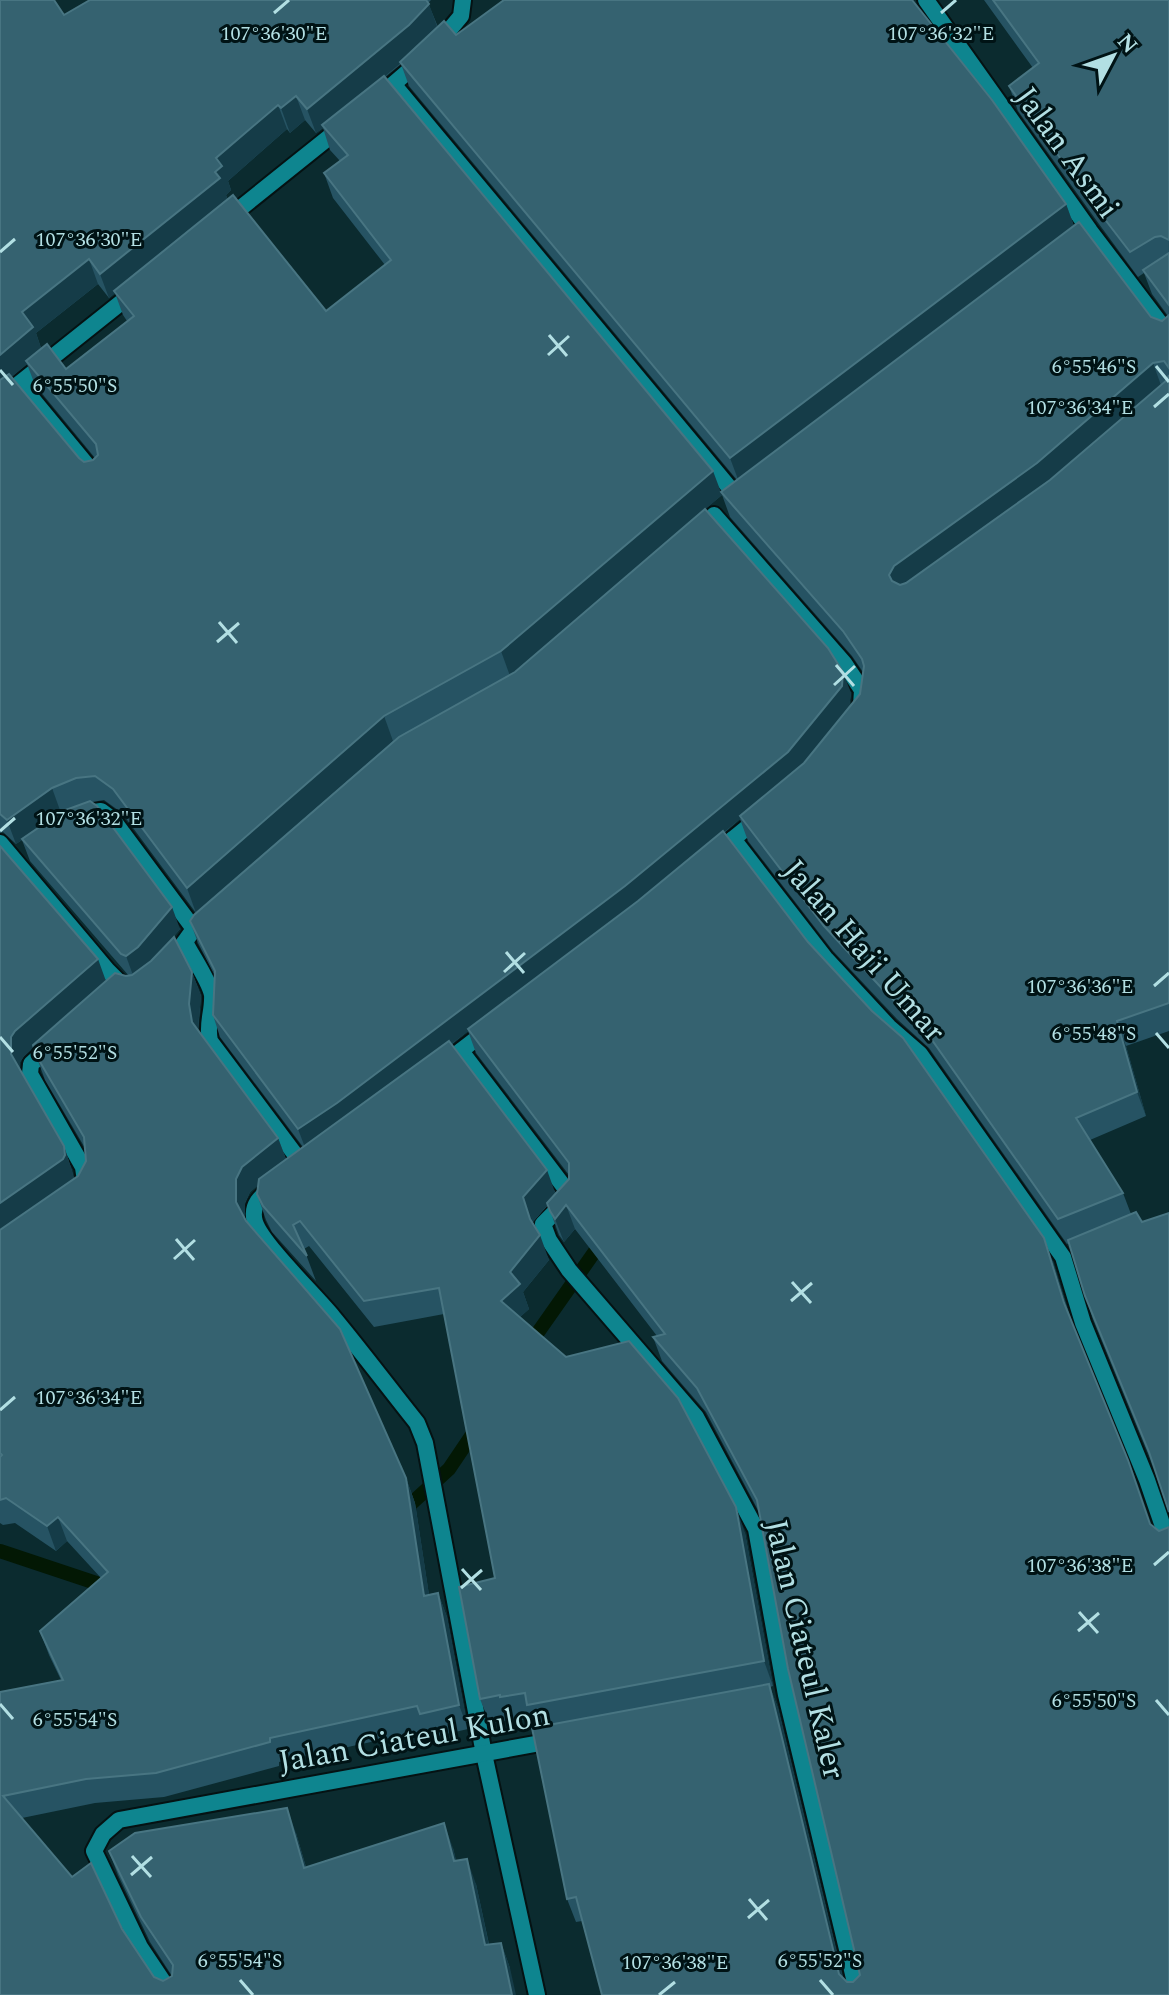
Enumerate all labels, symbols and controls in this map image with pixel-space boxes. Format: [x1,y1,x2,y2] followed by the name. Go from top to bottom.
[1073,16,1153,96] north arrow
[220,19,328,49] text: 107°36'30"E
[887,19,995,49] text: 107°36'32"E
[1109,26,1145,61] text: N
[1002,76,1132,229] street label: Jalan Asmi
[35,225,143,255] text: 107°36'30"E
[1052,352,1136,382] text: 6°55'46"S
[33,371,117,401] text: 6°55'50"S
[1026,393,1134,423] text: 107°36'34"E
[35,804,143,834] text: 107°36'32"E
[770,848,958,1054] street label: Jalan Haji Umar
[1026,972,1134,1002] text: 107°36'36"E
[1052,1019,1136,1049] text: 6°55'48"S
[33,1038,117,1068] text: 6°55'52"S
[35,1383,143,1413] text: 107°36'34"E
[751,1515,858,1784] street label: Jalan Ciateul Kaler
[1026,1551,1134,1581] text: 107°36'38"E
[1052,1686,1136,1716] text: 6°55'50"S
[275,1690,554,1786] street label: Jalan Ciateul Kulon
[33,1705,117,1735] text: 6°55'54"S
[198,1946,282,1976] text: 6°55'54"S
[778,1946,862,1976] text: 6°55'52"S
[621,1948,729,1978] text: 107°36'38"E

